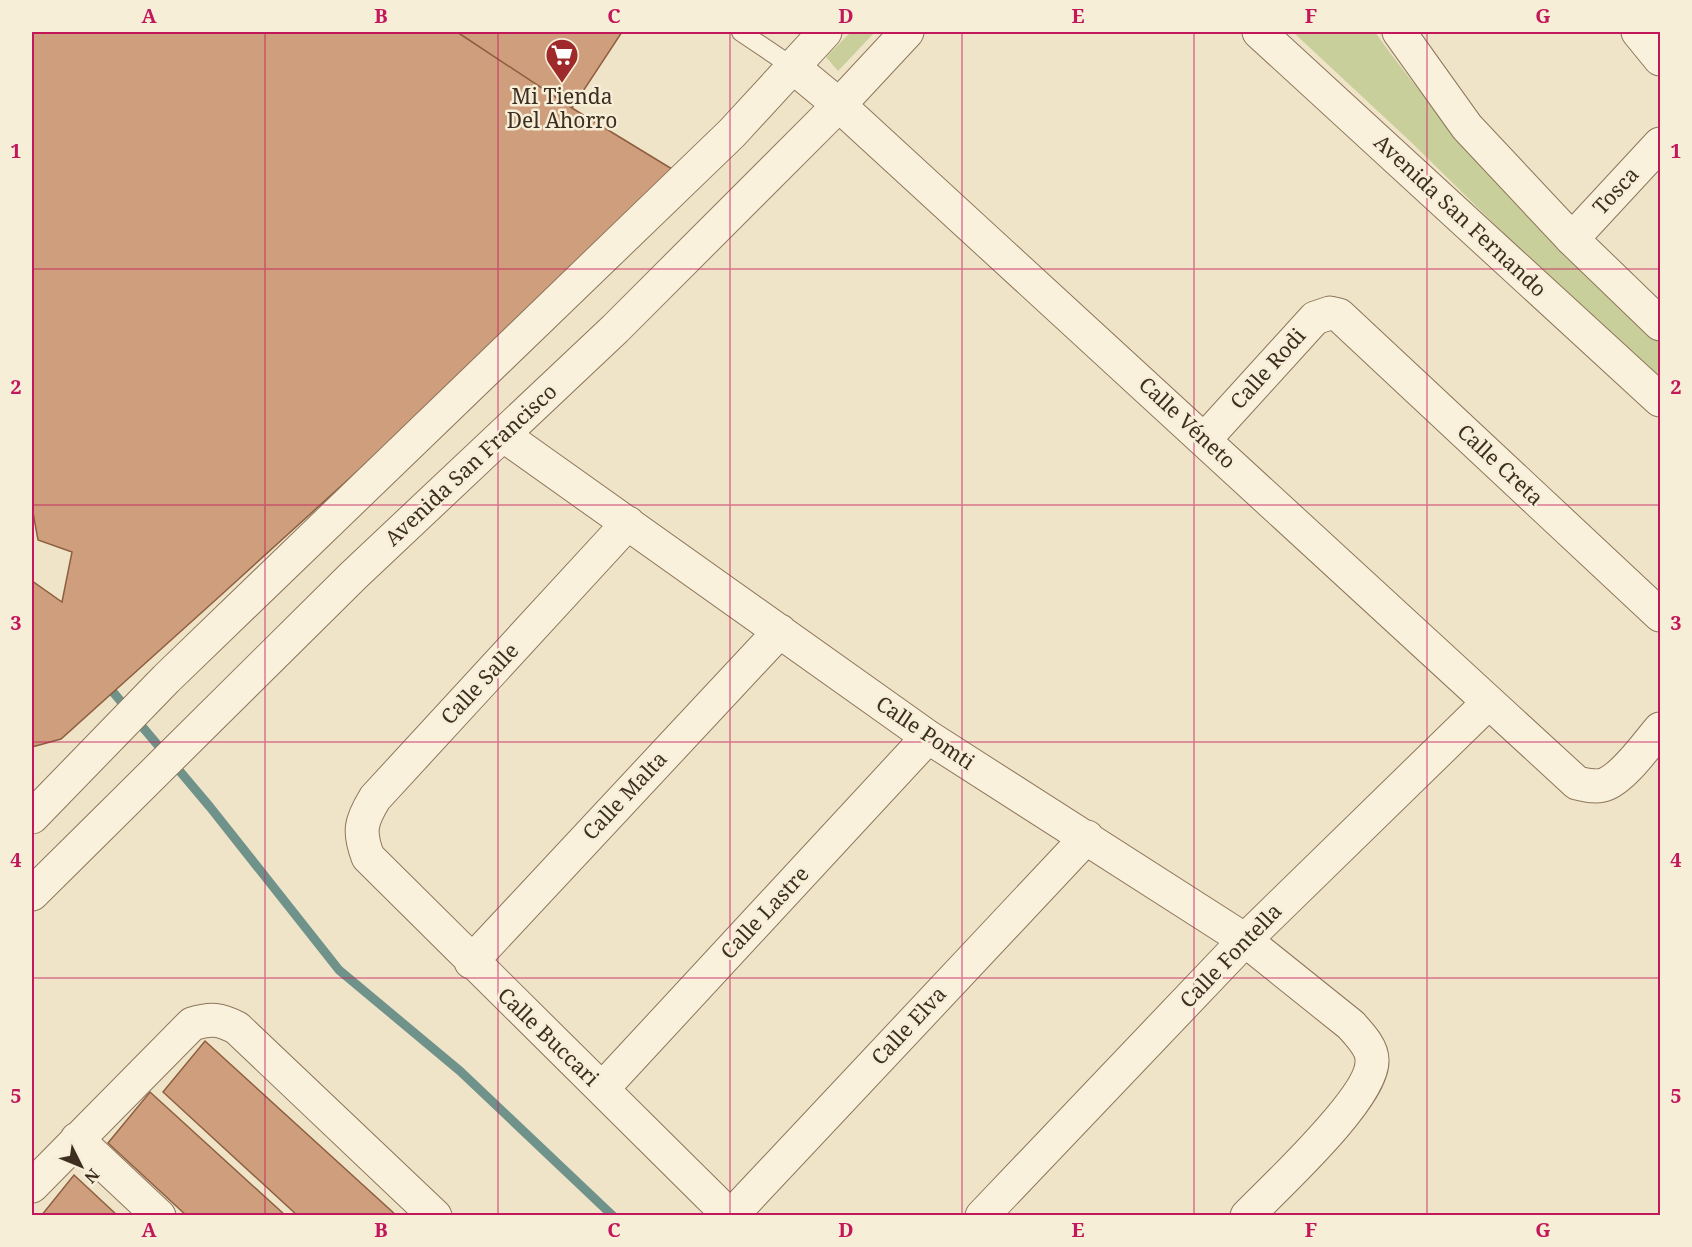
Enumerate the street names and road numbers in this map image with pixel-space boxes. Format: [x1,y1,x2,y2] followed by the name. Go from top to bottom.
[1368,128,1553,303] street label: Avenida San Fernando
[1586,160,1644,220] street label: Tosca
[1223,322,1311,415] street label: Calle Rodi
[1133,370,1242,474] street label: Calle Véneto
[378,377,562,552] street label: Avenida San Francisco
[1452,417,1550,511] street label: Calle Creta
[434,636,524,730] street label: Calle Salle
[871,689,981,776] street label: Calle Pomti
[576,745,673,846] street label: Calle Malta
[714,860,815,965] street label: Calle Lastre
[1173,897,1287,1014] street label: Calle Fontella
[865,980,952,1071] street label: Calle Elva
[492,981,606,1092] street label: Calle Buccari

